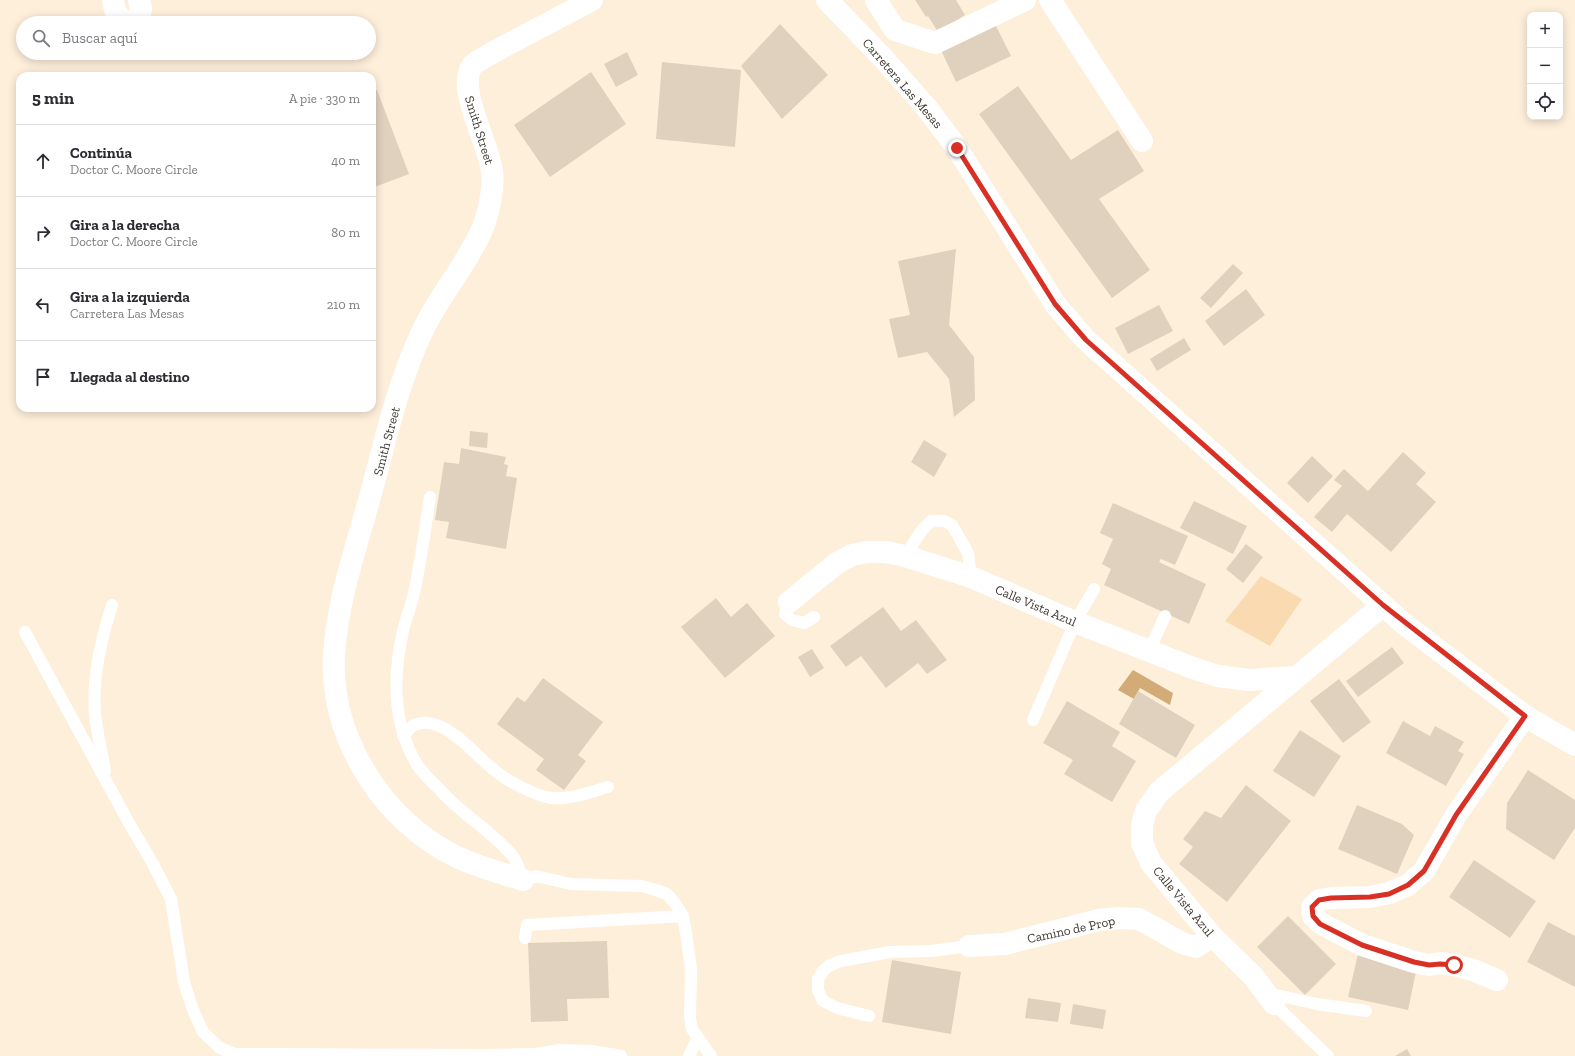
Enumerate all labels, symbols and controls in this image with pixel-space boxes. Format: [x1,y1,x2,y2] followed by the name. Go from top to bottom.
[1527,12,1563,120] map controls
[1527,12,1563,48] button: +
[16,16,376,60] search box
[30,27,52,49] icon: search
[62,29,138,47] text: Buscar aquí
[859,35,946,132] street label: Carretera Las Mesas
[1527,48,1563,84] button: −
[1527,84,1563,120] button: locate
[32,88,74,108] text: 5 min
[289,91,360,106] text: A pie · 330 m
[462,94,497,166] street label: Smith Street
[948,139,966,157] route end
[70,144,132,162] text: Continúa
[32,150,54,172] icon: ahead
[331,153,360,168] text: 40 m
[70,162,198,177] text: Doctor C. Moore Circle
[70,216,180,234] text: Gira a la derecha
[32,222,54,244] icon: right
[331,225,360,240] text: 80 m
[70,234,198,249] text: Doctor C. Moore Circle
[70,288,190,306] text: Gira a la izquierda
[32,294,54,316] icon: left
[327,297,360,312] text: 210 m
[70,306,184,321] text: Carretera Las Mesas
[32,366,54,388] icon: arrive
[70,368,190,386] text: Llegada al destino
[370,405,403,477] street label: Smith Street
[993,582,1079,629] street label: Calle Vista Azul
[1150,863,1218,940] street label: Calle Vista Azul
[1026,913,1116,946] street label: Camino de Prop
[1445,956,1463,974] route start

